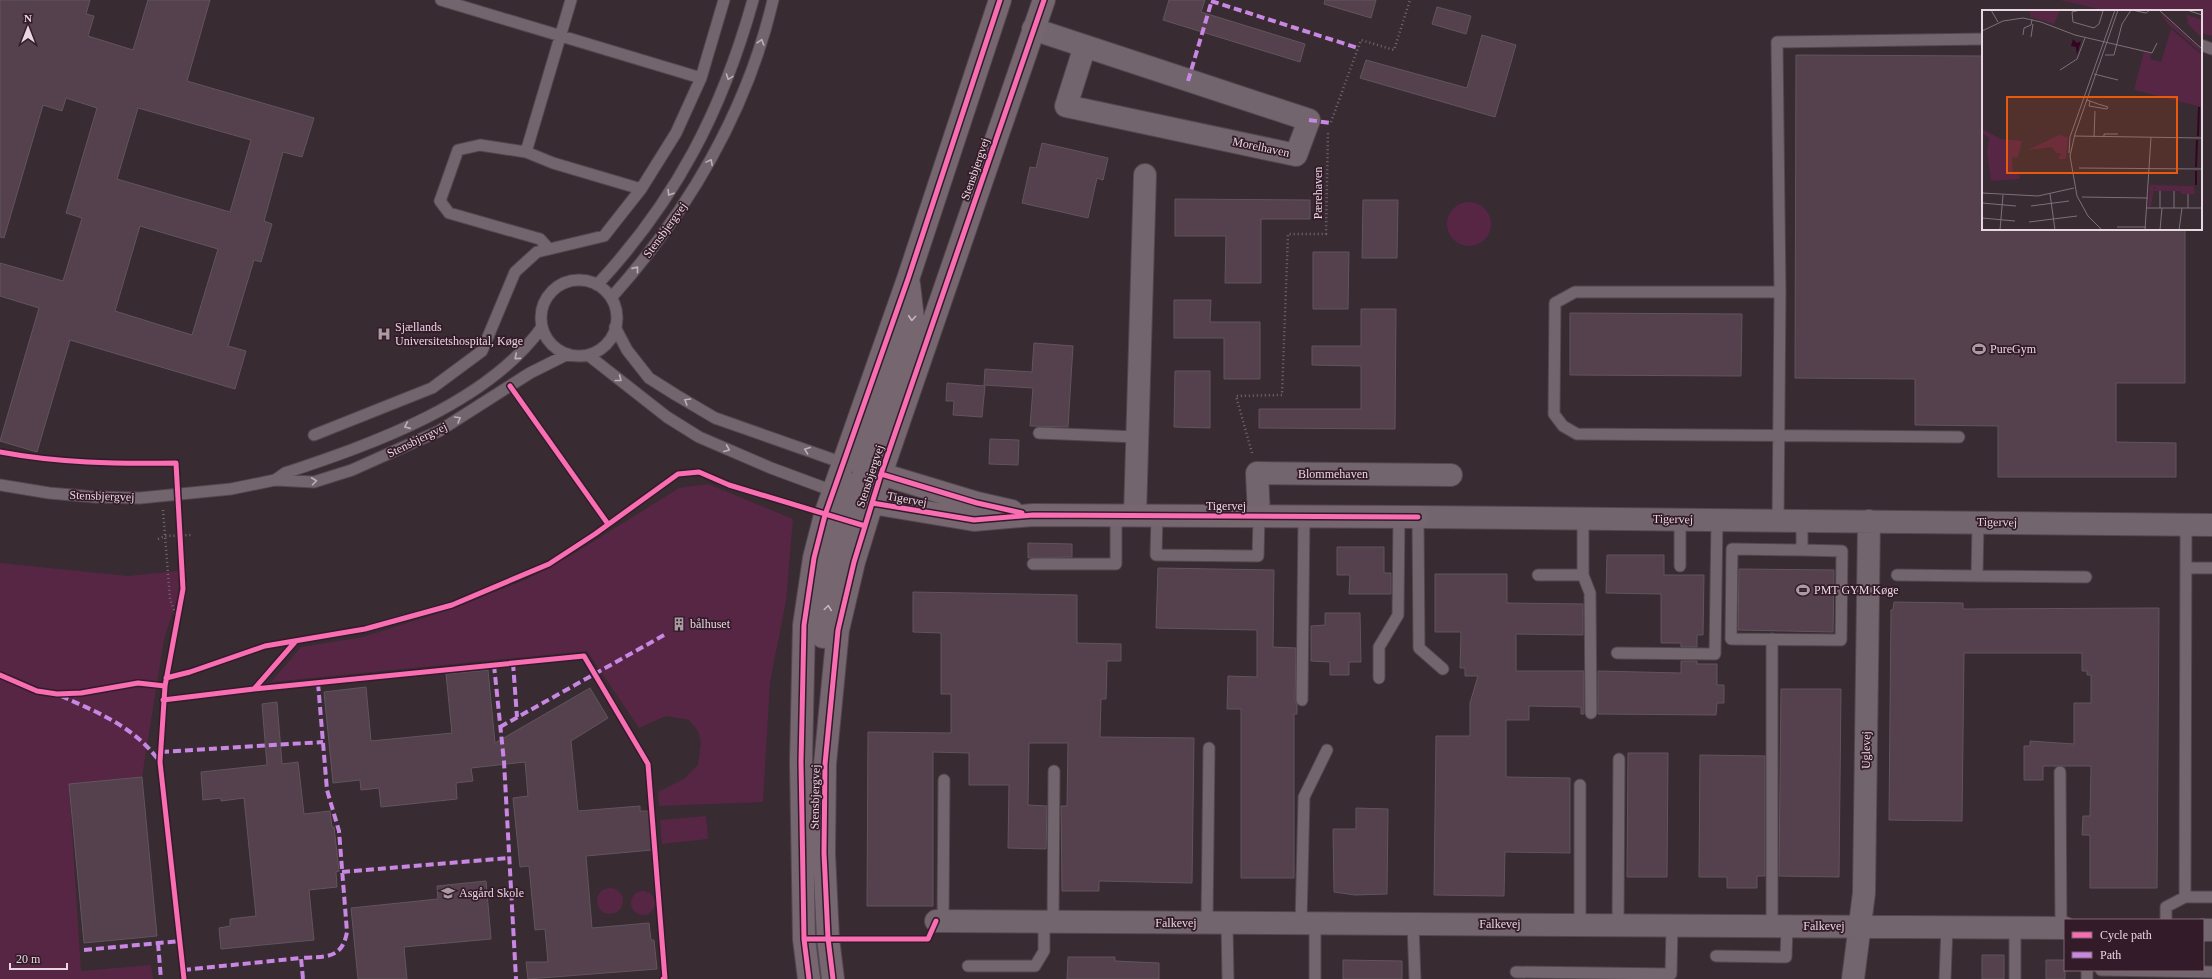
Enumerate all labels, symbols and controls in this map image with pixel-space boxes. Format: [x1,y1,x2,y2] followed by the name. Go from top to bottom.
[8,8,48,48] north arrow
[1982,10,2202,230] inset map
[24,12,32,24] text: N
[756,39,765,46] one-way arrow
[725,74,733,81] one-way arrow
[1231,134,1291,160] street label: Morelhaven
[958,136,992,202] street label: Stensbjergvej
[705,159,712,166] one-way arrow
[1311,167,1325,219] street label: Pærehaven
[667,189,674,196] one-way arrow
[640,200,690,260] street label: Stensbjergvej
[632,266,639,273] one-way arrow
[907,315,916,321] one-way arrow
[395,320,523,348] place label: Sjællands Universitetshospital, Køge
[376,326,392,342] hospital icon: Sjællands Universitetshospital, Køge
[1971,341,1987,357] sports icon: PureGym
[1990,342,2037,356] place label: PureGym
[514,352,521,359] one-way arrow
[614,374,621,381] one-way arrow
[684,399,691,406] one-way arrow
[454,416,461,424] one-way arrow
[385,419,449,461] street label: Stensbjergvej
[404,421,412,429] one-way arrow
[853,443,887,509] street label: Stensbjergvej
[723,444,731,452] one-way arrow
[803,447,810,455] one-way arrow
[1298,467,1368,481] street label: Blommehaven
[311,477,317,486] one-way arrow
[69,488,135,504] street label: Stensbjergvej
[886,489,928,509] street label: Tigervej
[1206,499,1246,513] street label: Tigervej
[1653,512,1693,526] street label: Tigervej
[1977,515,2017,529] street label: Tigervej
[1795,582,1811,598] sports icon: PMT GYM Køge
[1814,583,1898,597] place label: PMT GYM Køge
[823,605,832,611] one-way arrow
[671,616,687,632] building icon: bålhuset
[690,617,731,631] place label: bålhuset
[1859,731,1873,769] street label: Uglevej
[807,764,823,830] street label: Stensbjergvej
[440,885,456,901] school or university icon: Asgård Skole
[459,886,524,900] place label: Asgård Skole
[1155,916,1197,930] street label: Falkevej
[1479,917,1521,931] street label: Falkevej
[1803,919,1845,933] street label: Falkevej
[2064,919,2204,971] legend
[2100,928,2152,942] text: Cycle path
[10,945,67,971] scale bar
[2100,948,2121,962] text: Path
[16,952,41,966] text: 20 m

